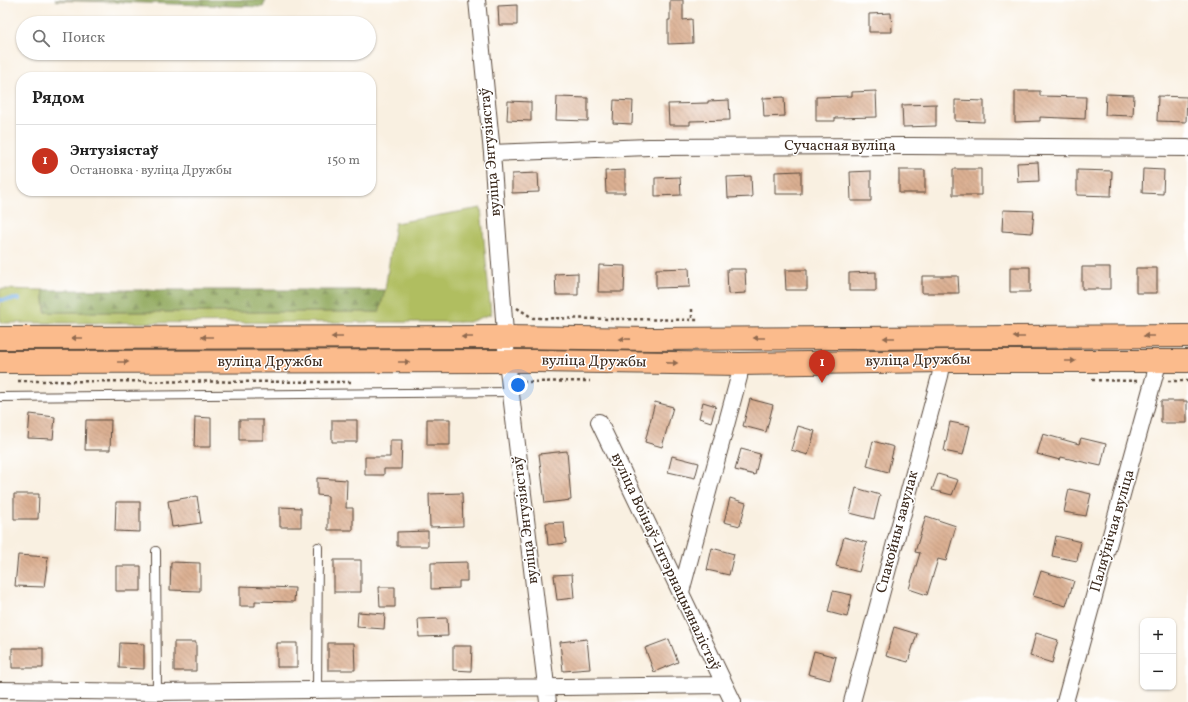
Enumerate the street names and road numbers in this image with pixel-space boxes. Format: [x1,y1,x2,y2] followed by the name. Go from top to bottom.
[475,87,507,217] street label: вуліца Энтузіястаў
[784,136,896,157] street label: Сучасная вуліца
[865,350,971,372] street label: вуліца Дружбы
[541,351,647,373] street label: вуліца Дружбы
[217,352,323,373] street label: вуліца Дружбы
[605,450,725,674] street label: вуліца Воінаў-Інтэрнацыяналістаў
[508,455,544,585] street label: вуліца Энтузіястаў
[1085,467,1141,595] street label: Паляўнічая вуліца
[872,468,924,596] street label: Спакойны завулак

